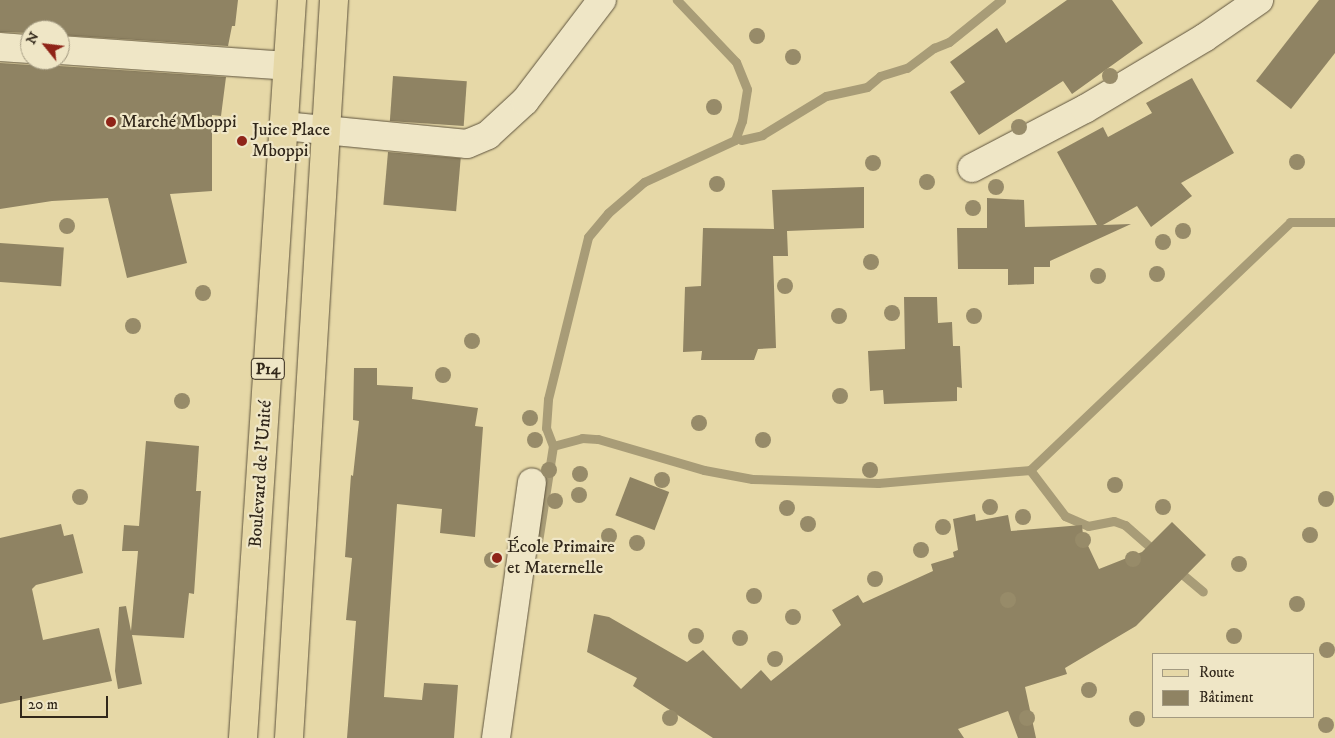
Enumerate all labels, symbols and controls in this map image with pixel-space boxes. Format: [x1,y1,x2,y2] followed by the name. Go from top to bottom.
[20,20,70,70] north arrow
[22,29,43,48] text: N
[121,111,237,133] place label: Marché Mboppi
[105,116,117,128] marker: Marché Mboppi
[252,120,330,162] place label: Juice Place Mboppi
[236,135,248,147] marker: Juice Place Mboppi
[250,356,286,382] road number: P14
[245,400,277,548] street label: Boulevard de l'Unité
[507,537,615,580] place label: École Primaire et Maternelle
[491,552,503,564] marker: École Primaire et Maternelle
[1152,653,1315,718] legend
[1199,663,1234,682] text: Route
[22,686,110,718] scale bar
[1199,688,1254,707] text: Bâtiment
[28,695,58,714] text: 20 m

